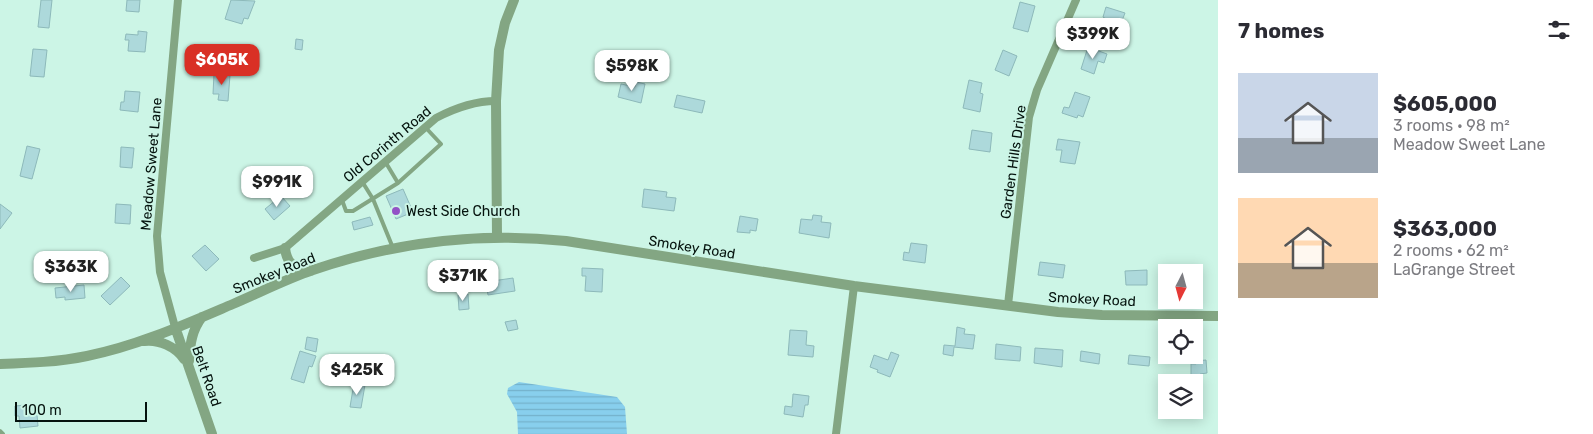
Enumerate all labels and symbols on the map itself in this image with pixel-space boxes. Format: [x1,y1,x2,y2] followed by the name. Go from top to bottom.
[1058,18,1128,60] pin: $399K
[187,44,257,86] pin: $605K
[597,49,667,92] pin: $598K
[137,97,166,231] street label: Meadow Sweet Lane
[340,103,435,186] street label: Old Corinth Road
[997,104,1030,220] street label: Garden Hills Drive
[242,166,312,208] pin: $991K
[406,203,520,220] place label: West Side Church
[390,205,402,217] marker: West Side Church
[647,232,737,263] street label: Smokey Road
[230,249,318,298] street label: Smokey Road
[36,250,106,293] pin: $363K
[428,260,498,302] pin: $371K
[1158,264,1202,309] north arrow
[1048,289,1136,310] street label: Smokey Road
[188,344,225,409] street label: Belt Road
[322,354,392,396] pin: $425K
[15,399,148,422] scale bar

